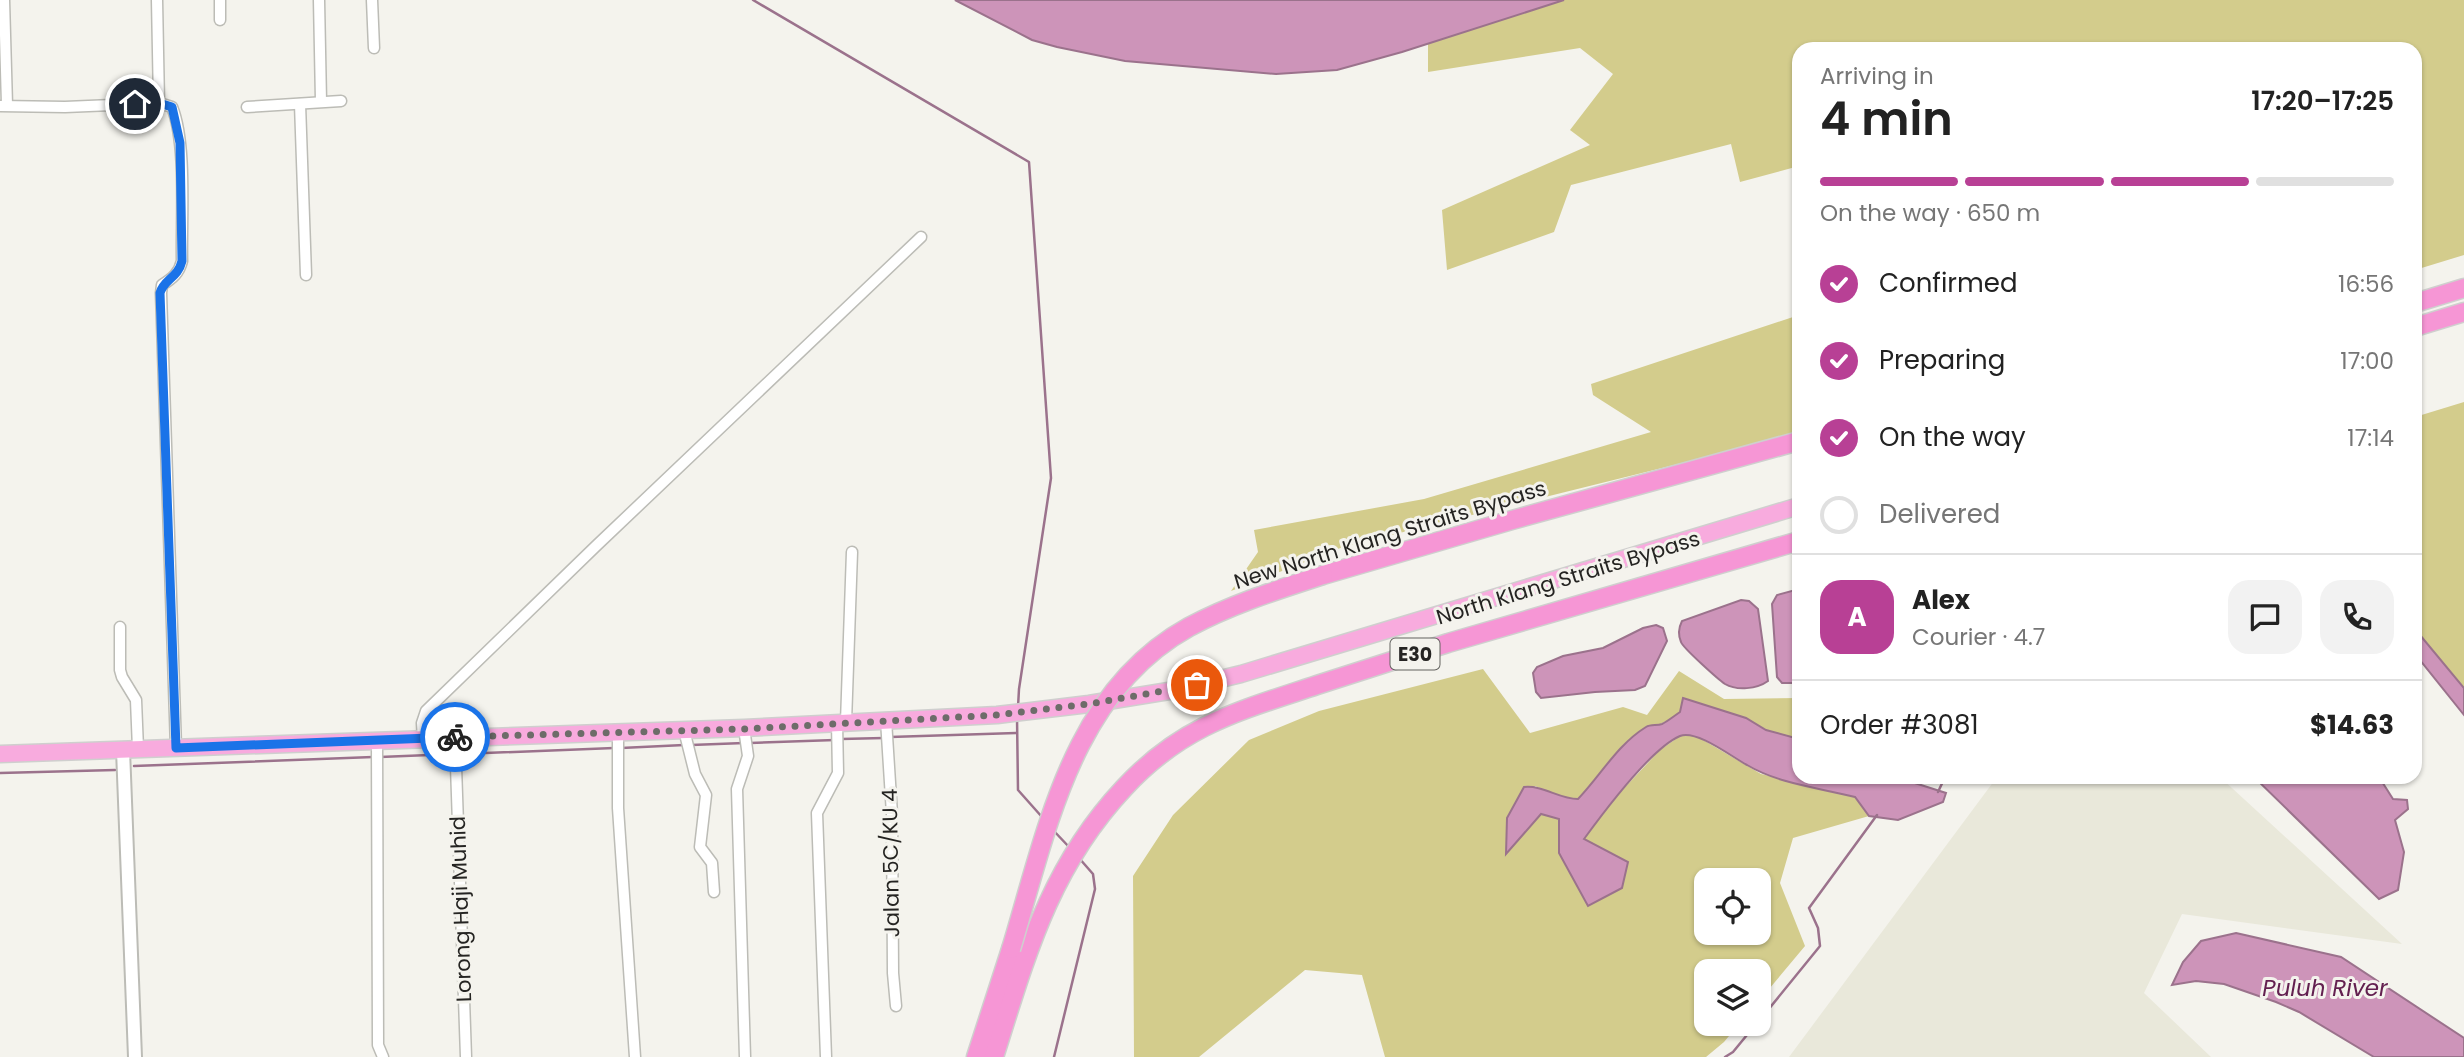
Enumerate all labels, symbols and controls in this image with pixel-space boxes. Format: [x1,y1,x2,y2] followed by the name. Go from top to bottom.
[1820,60,1934,92] text: Arriving in
[105,74,165,134] pin
[2251,83,2394,119] text: 17:20–17:25
[116,85,154,123] icon: home
[1820,87,1953,151] text: 4 min
[1820,197,2040,229] text: On the way · 650 m
[1820,265,1858,303] icon: check
[1879,265,2017,301] text: Confirmed
[2338,268,2394,300] text: 16:56
[1820,342,1858,380] icon: check
[1879,342,2005,378] text: Preparing
[2340,345,2394,377] text: 17:00
[1820,419,1858,457] icon: check
[1879,419,2026,455] text: On the way
[2347,422,2394,454] text: 17:14
[1230,473,1549,596] street label: New North Klang Straits Bypass
[1879,496,2000,532] text: Delivered
[1432,524,1703,631] street label: North Klang Straits Bypass
[2228,580,2302,654] button: chat
[2320,580,2394,654] button: phone
[1912,582,1970,618] text: Alex
[1847,599,1867,635] text: A
[1912,621,2045,653] text: Courier · 4.7
[1390,638,1440,670] road number: E30
[1167,655,1227,715] pin
[1178,666,1216,704] icon: bag
[420,702,490,772] courier
[1820,707,1979,743] text: Order #3081
[2310,707,2394,743] text: $14.63
[436,718,474,756] icon: bike
[875,788,906,938] street label: Jalan 5C/KU 4
[443,816,478,1002] street label: Lorong Haji Muhid
[1694,868,1771,1036] map controls
[1694,868,1771,945] button: locate
[1694,959,1771,1036] button: layers
[2262,972,2389,1004] water label: Puluh River

